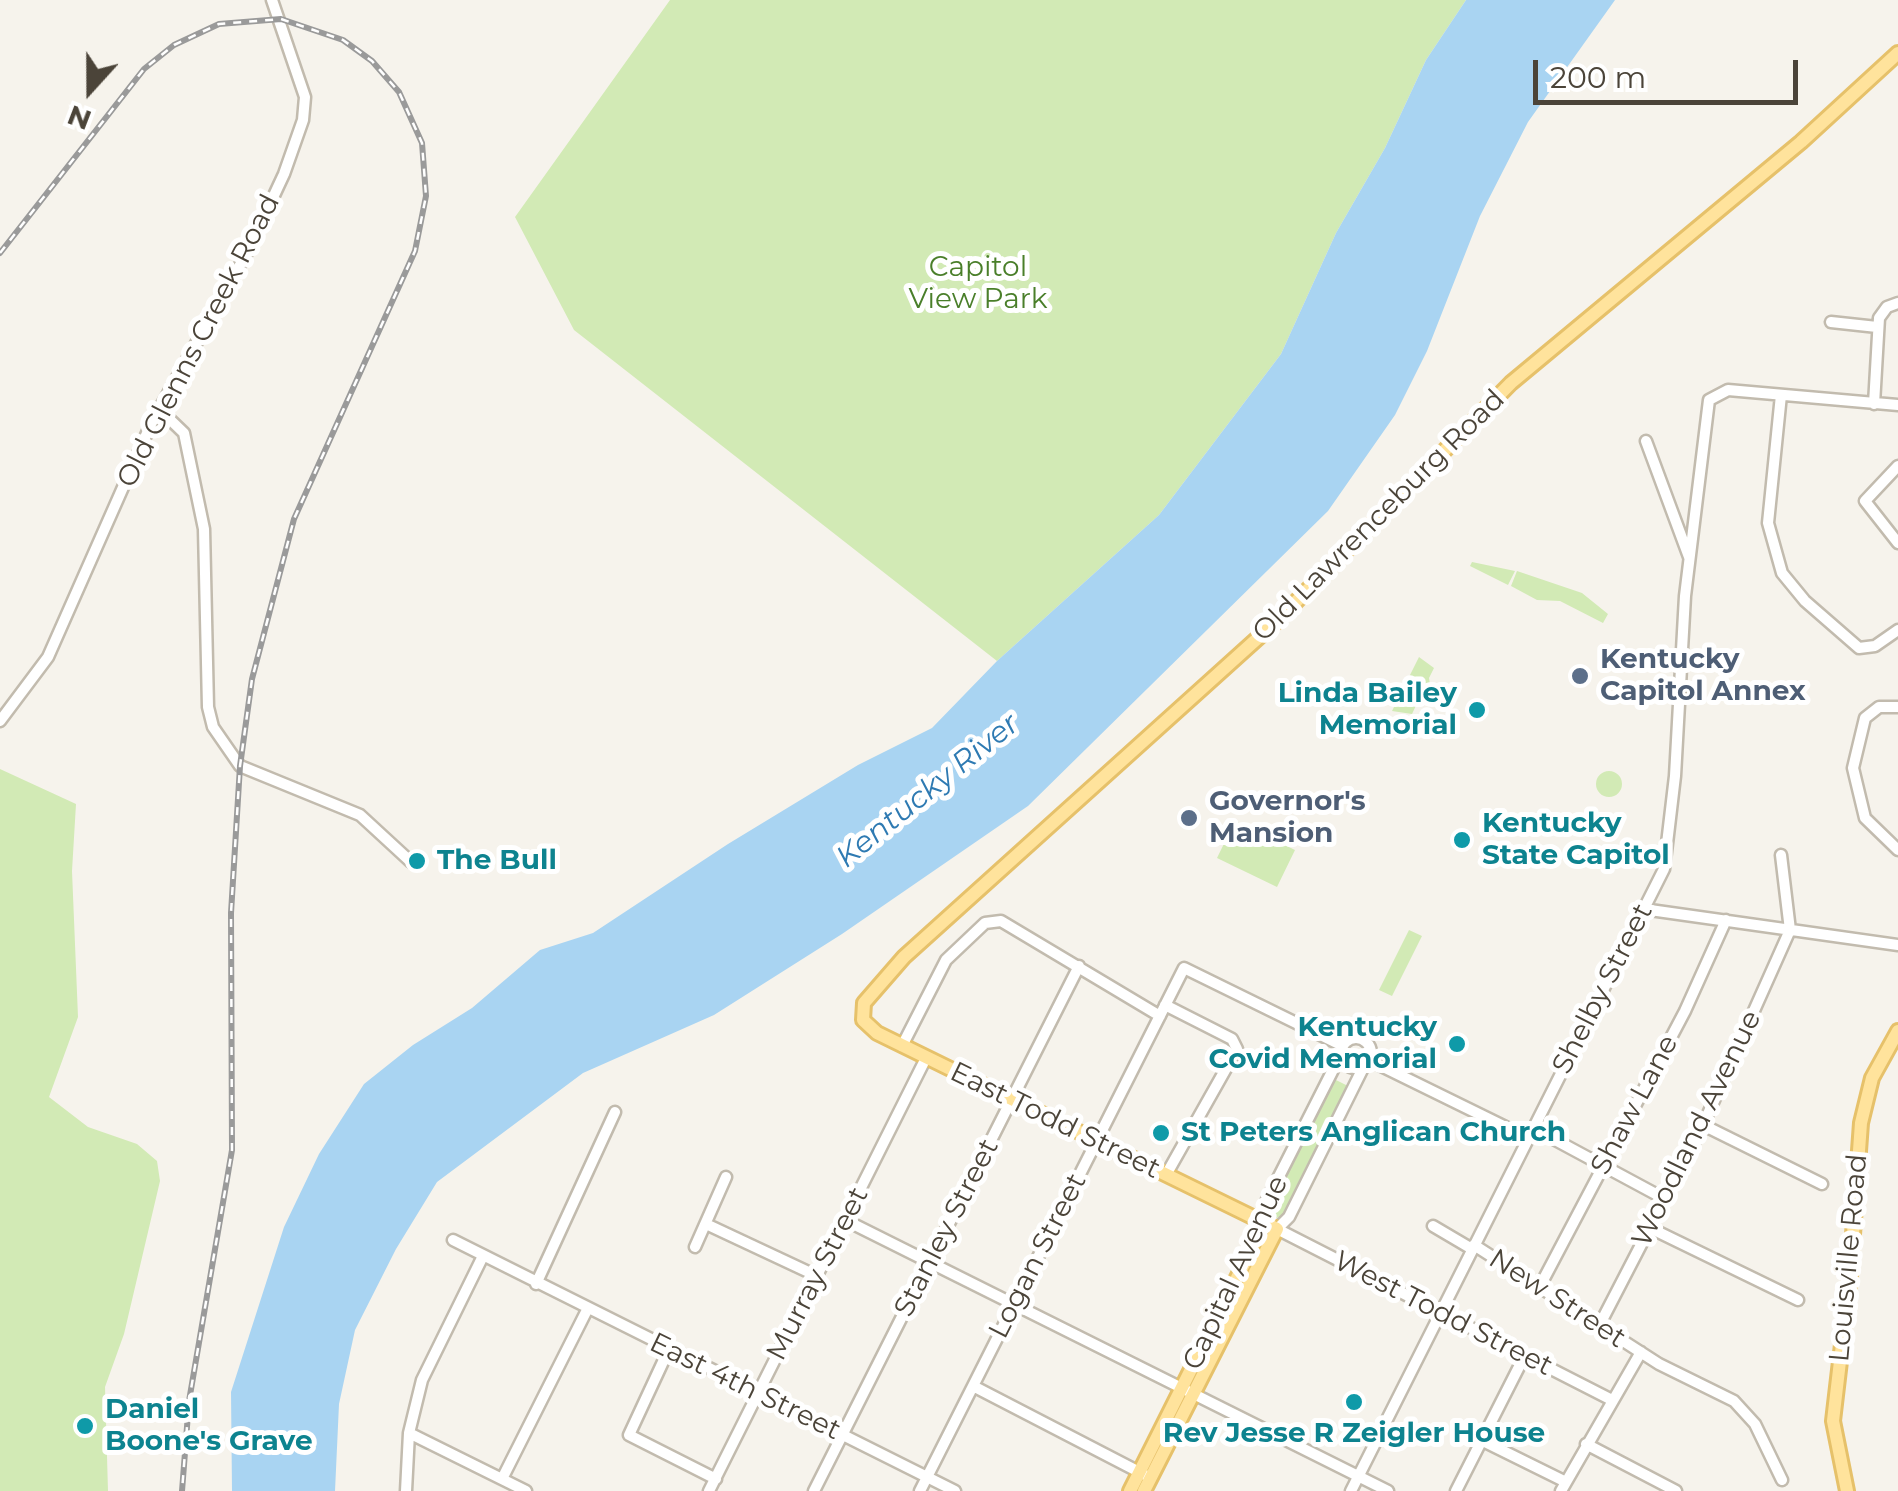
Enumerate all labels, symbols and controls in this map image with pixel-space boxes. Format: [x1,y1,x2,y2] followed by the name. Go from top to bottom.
[40,40,140,140] north arrow
[1538,40,1803,102] scale bar
[1550,59,1646,96] text: 200 m
[63,98,96,138] text: N
[110,189,288,493] street label: Old Glenns Creek Road
[908,251,1048,317] park label: Capitol View Park
[1246,383,1512,649] street label: Old Lawrenceburg Road
[1600,643,1806,709] place label: Kentucky Capitol Annex
[1569,665,1591,687] marker: Kentucky Capitol Annex
[1278,677,1457,743] place label: Linda Bailey Memorial
[1466,699,1488,721] marker: Linda Bailey Memorial
[829,706,1027,876] water label: Kentucky River
[1209,785,1366,851] place label: Governor's Mansion
[1178,807,1200,829] marker: Governor's Mansion
[1482,807,1670,873] place label: Kentucky State Capitol
[1451,829,1473,851] marker: Kentucky State Capitol
[437,844,557,878] place label: The Bull
[406,850,428,872] marker: The Bull
[1546,898,1660,1080] street label: Shelby Street
[1625,1005,1769,1253] street label: Woodland Avenue
[1209,1011,1437,1077] place label: Kentucky Covid Memorial
[1584,1029,1686,1181] street label: Shaw Lane
[1446,1033,1468,1055] marker: Kentucky Covid Memorial
[945,1056,1165,1186] street label: East Todd Street
[1181,1116,1566,1150] place label: St Peters Anglican Church
[1150,1122,1172,1144] marker: St Peters Anglican Church
[888,1134,1006,1322] street label: Stanley Street
[1823,1153,1875,1363] street label: Louisville Road
[982,1168,1094,1344] street label: Logan Street
[1176,1171,1296,1375] street label: Capital Avenue
[760,1182,876,1366] street label: Murray Street
[1482,1242,1632,1356] street label: New Street
[1328,1244,1558,1384] street label: West Todd Street
[644,1326,846,1448] street label: East 4th Street
[1343,1391,1365,1413] marker: Rev Jesse R Zeigler House
[105,1393,313,1459] place label: Daniel Boone's Grave
[74,1415,96,1437] marker: Daniel Boone's Grave
[1163,1417,1545,1451] place label: Rev Jesse R Zeigler House

